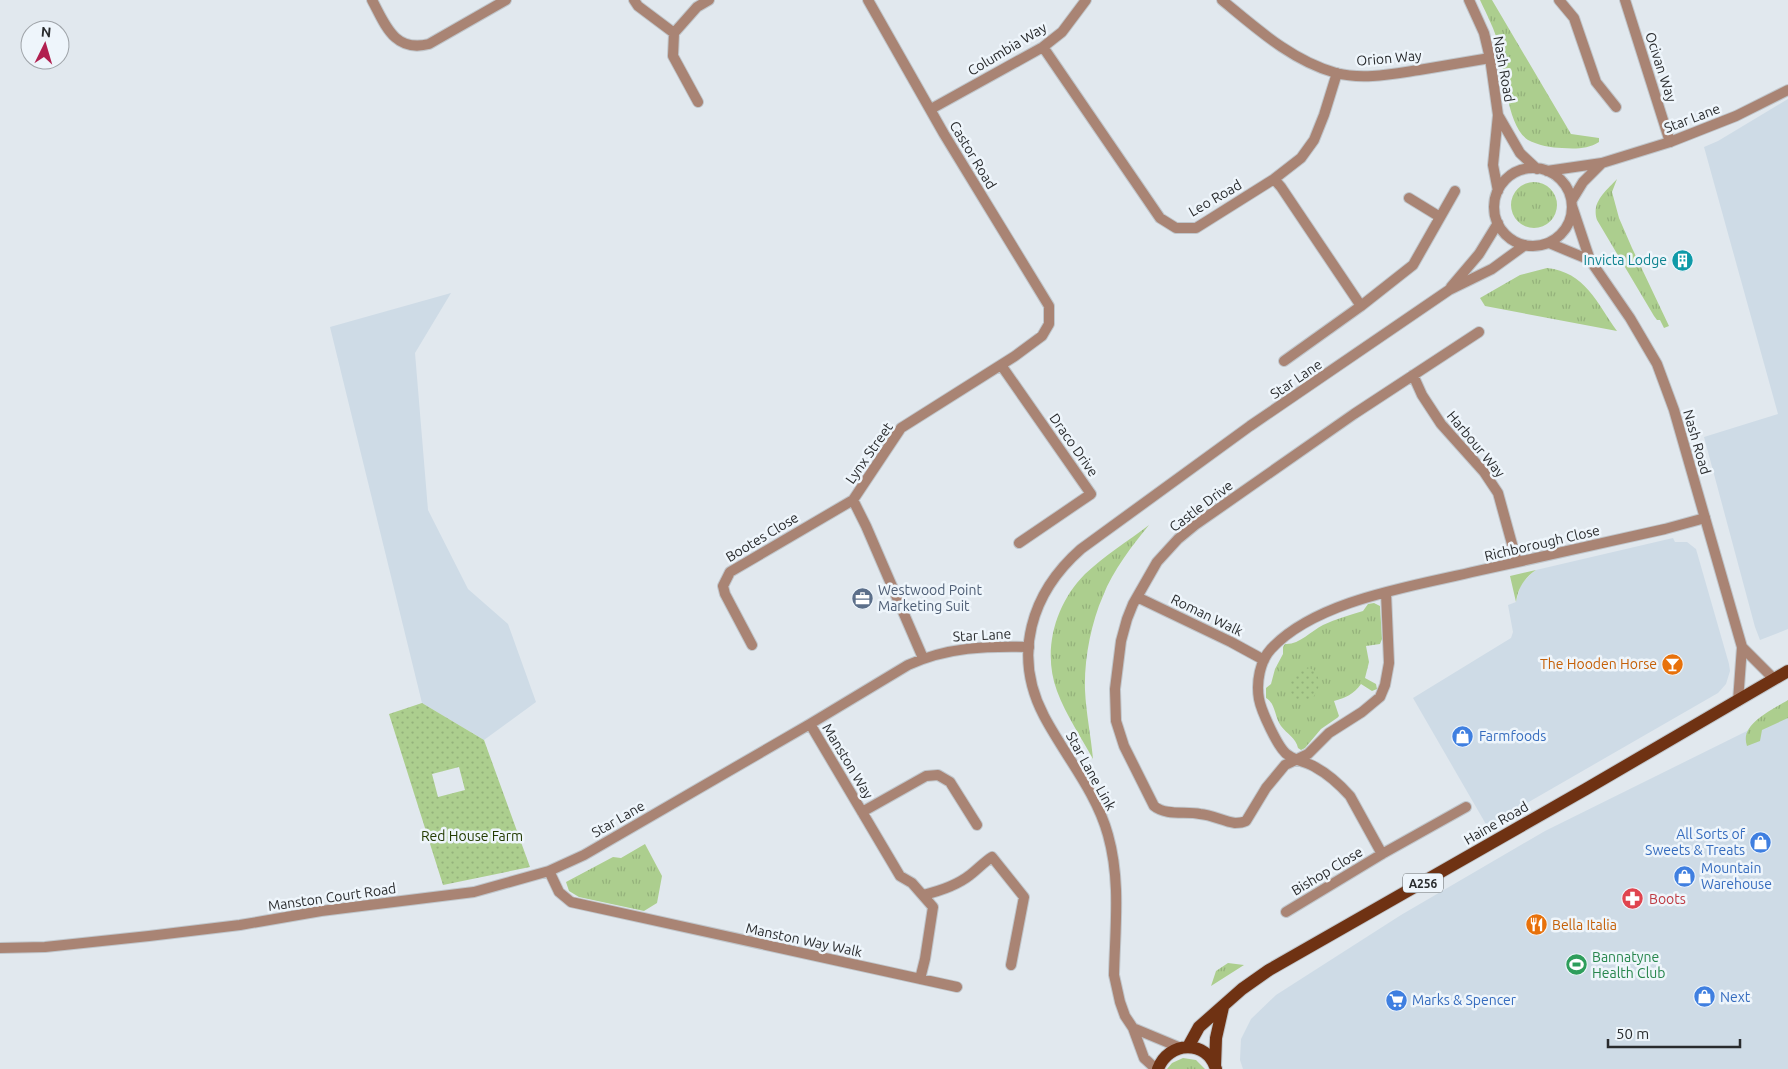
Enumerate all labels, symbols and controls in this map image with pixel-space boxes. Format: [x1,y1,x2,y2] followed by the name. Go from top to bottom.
[965,19,1050,79] street label: Columbia Way
[20,20,70,70] north arrow
[40,24,52,40] text: N
[1642,30,1680,104] street label: Ocivan Way
[1490,35,1518,103] street label: Nash Road
[1356,47,1423,69] street label: Orion Way
[1662,100,1722,136] street label: Star Lane
[946,118,1000,192] street label: Castor Road
[1186,176,1244,220] street label: Leo Road
[1671,248,1695,272] building icon: Invicta Lodge
[1584,252,1667,268] place label: Invicta Lodge
[1267,356,1325,402] street label: Star Lane
[1444,408,1509,481] street label: Harbour Way
[1680,408,1714,476] street label: Nash Road
[1046,410,1102,480] street label: Draco Drive
[842,419,896,487] street label: Lynx Street
[1166,477,1236,535] street label: Castle Drive
[723,509,801,565] street label: Bootes Close
[1483,522,1601,564] street label: Richborough Close
[878,582,982,614] place label: Westwood Point Marketing Suit
[850,586,874,610] office icon: Westwood Point Marketing Suit
[1168,591,1246,639] street label: Roman Walk
[952,625,1012,645] street label: Star Lane
[1661,652,1685,676] bar icon: The Hooden Horse
[1540,656,1657,672] place label: The Hooden Horse
[819,720,877,802] street label: Manston Way
[1451,724,1475,748] shop icon: Farmfoods
[1479,728,1546,744] place label: Farmfoods
[1063,729,1119,813] street label: Star Lane Link
[589,797,647,841] street label: Star Lane
[1461,798,1531,848] street label: Haine Road
[1645,826,1746,858] place label: All Sorts of Sweets & Treats
[421,828,523,844] park label: Red House Farm
[1749,830,1773,854] shop icon: All Sorts of Sweets & Treats
[1289,843,1365,899] street label: Bishop Close
[1701,860,1772,892] place label: Mountain Warehouse
[1673,864,1697,888] shop icon: Mountain Warehouse
[1403,874,1443,892] road number: A256
[267,880,397,914] street label: Manston Court Road
[1621,887,1645,911] pharmacy icon: Boots
[1649,891,1686,907] place label: Boots
[1524,913,1548,937] restaurant icon: Bella Italia
[1552,917,1617,933] place label: Bella Italia
[744,920,864,960] street label: Manston Way Walk
[1592,949,1666,981] place label: Bannatyne Health Club
[1564,953,1588,977] sports icon: Bannatyne Health Club
[1692,985,1716,1009] shop icon: Next
[1384,988,1408,1012] supermarket icon: Marks & Spencer
[1720,989,1751,1005] place label: Next
[1412,992,1517,1008] place label: Marks & Spencer
[1608,1016,1740,1048] scale bar
[1616,1025,1649,1042] text: 50 m

